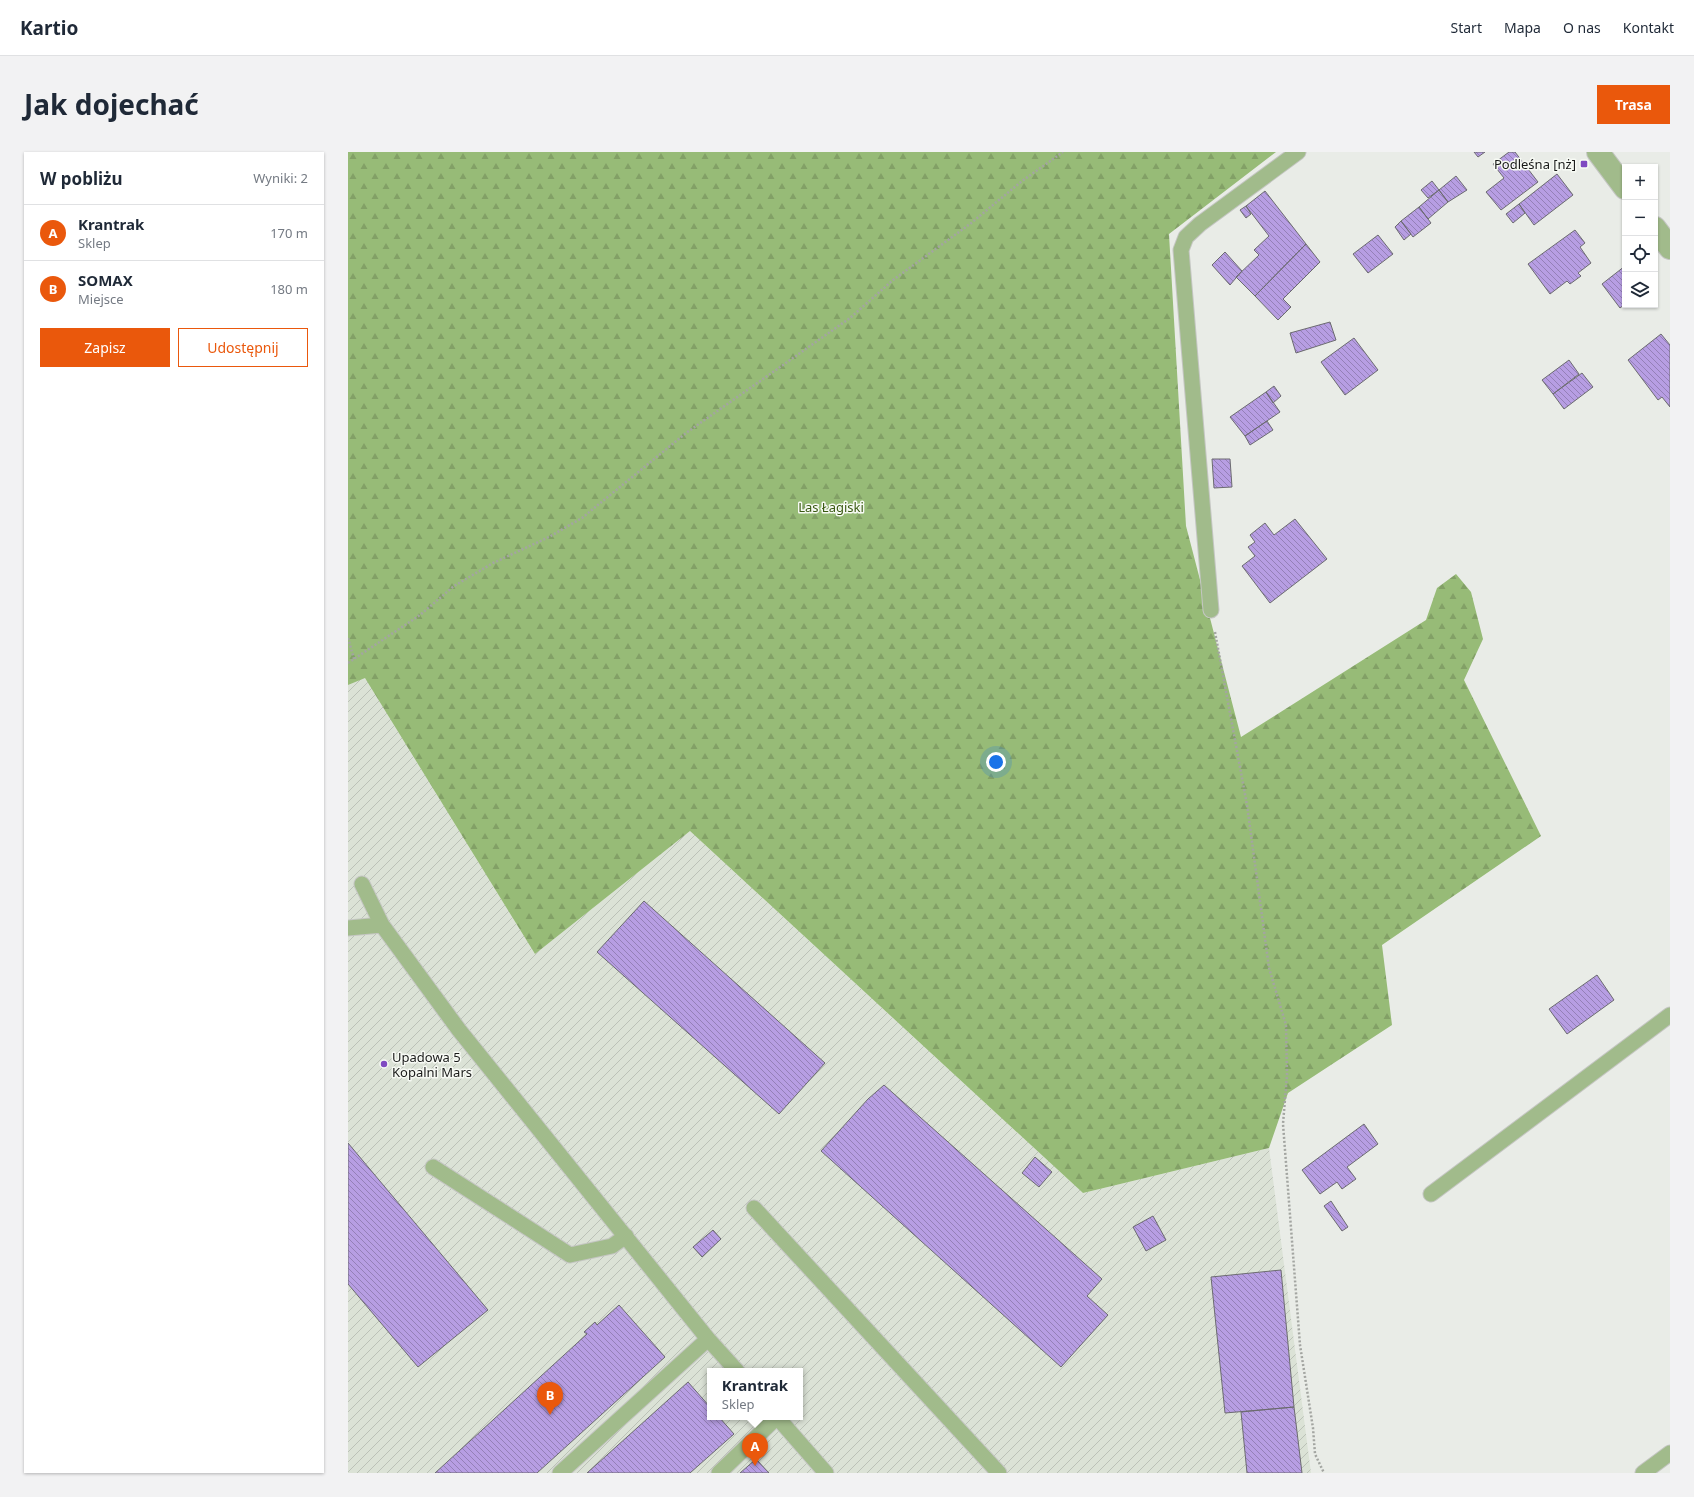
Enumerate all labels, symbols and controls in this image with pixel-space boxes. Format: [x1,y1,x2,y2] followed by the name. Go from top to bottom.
[20,15,78,41] text: Kartio
[1451,18,1482,37] text: Start
[1504,18,1541,37] text: Mapa
[1563,18,1601,37] text: O nas
[1623,18,1674,37] text: Kontakt
[24,85,199,123] text: Jak dojechać
[1597,85,1670,124] button: Trasa
[1494,155,1576,173] place label: Podleśna [nż]
[1579,159,1589,169] marker: Podleśna [nż]
[1622,164,1658,308] map controls
[1622,164,1658,200] button: +
[40,167,123,190] text: W pobliżu
[253,169,308,187] text: Wyniki: 2
[1622,200,1658,236] button: −
[78,214,144,234] text: Krantrak
[49,224,58,242] text: A
[270,224,308,242] text: 170 m
[78,234,111,252] text: Sklep
[1622,236,1658,272] button: locate
[78,270,133,290] text: SOMAX
[1622,272,1658,308] button: layers
[49,280,57,298] text: B
[270,280,308,298] text: 180 m
[78,290,124,308] text: Miejsce
[40,328,170,367] button: Zapisz
[178,328,308,367] button: Udostępnij
[798,498,864,516] park label: Las Łagiski
[986,752,1006,772] your location
[392,1048,472,1081] place label: Upadowa 5 Kopalni Mars
[379,1059,389,1069] marker: Upadowa 5 Kopalni Mars
[707,1368,803,1420] popup
[722,1375,788,1395] text: Krantrak
[537,1382,563,1415] pin: B
[722,1395,755,1413] text: Sklep
[742,1433,768,1466] pin: A

